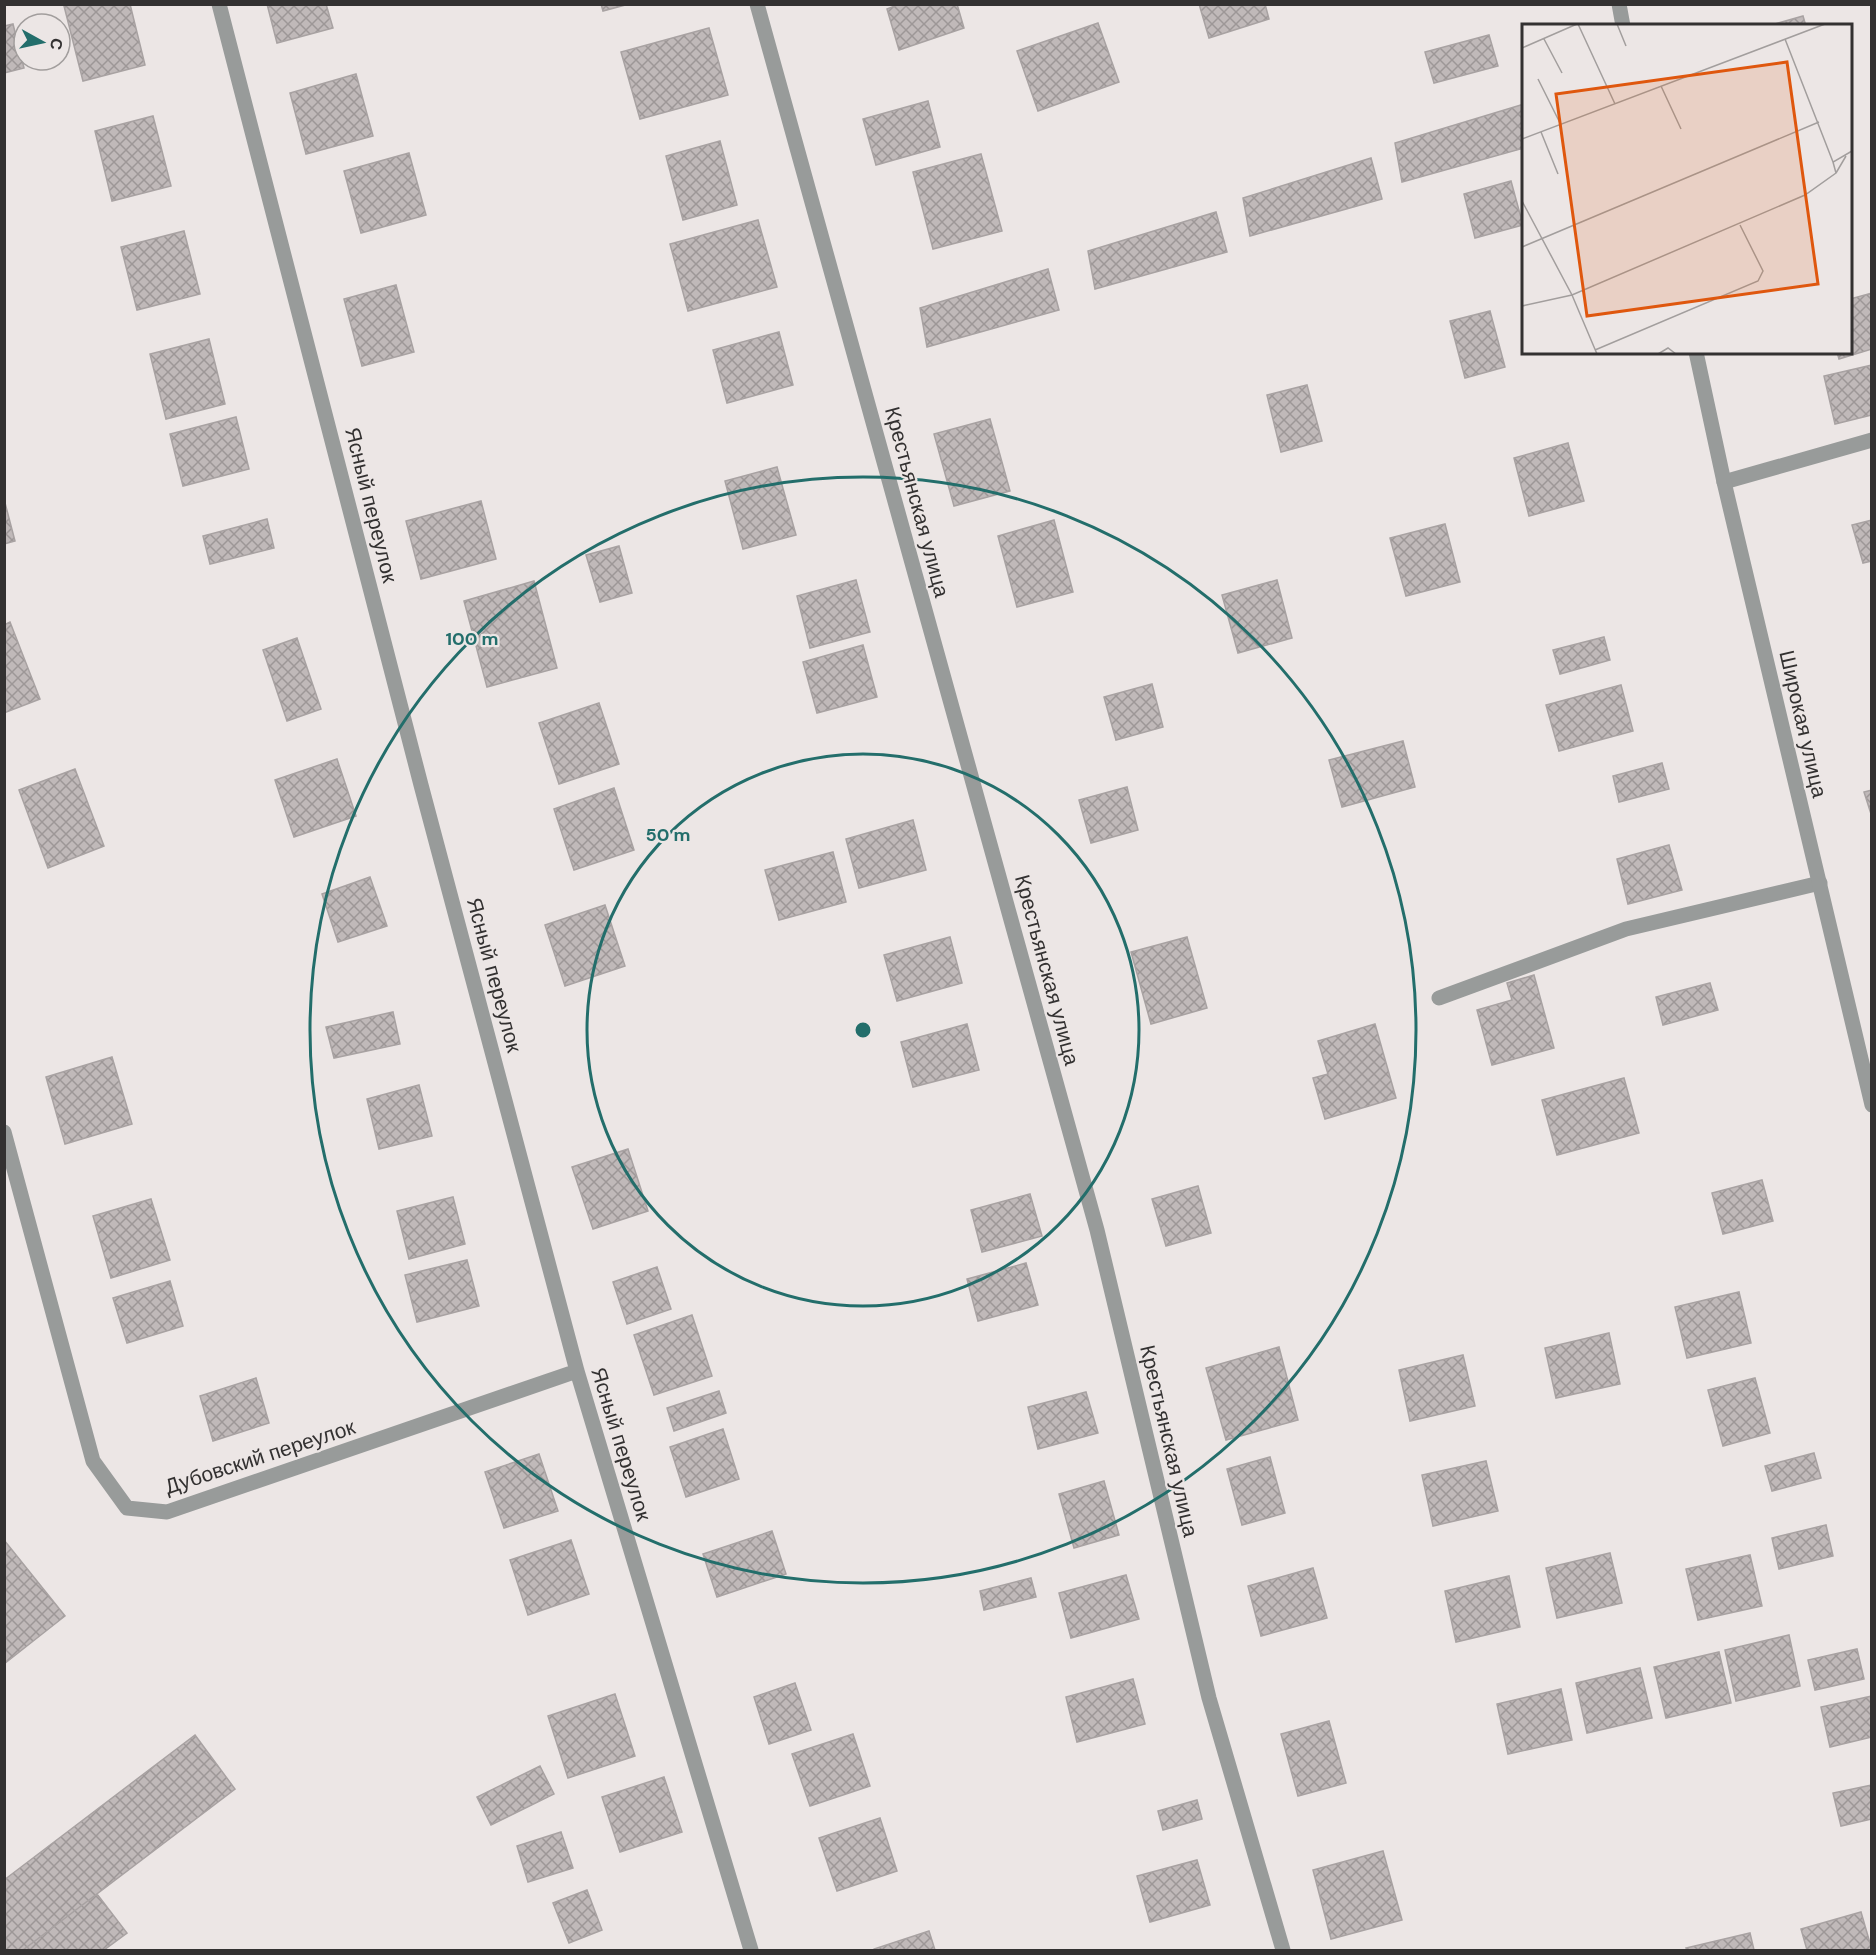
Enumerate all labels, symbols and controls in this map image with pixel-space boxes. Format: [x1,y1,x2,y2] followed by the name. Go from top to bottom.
[12,12,72,72] north arrow
[1522,24,1852,354] inset map
[45,37,68,52] text: С
[878,404,956,601] street label: Крестьянская улица
[338,424,404,586] street label: Ясный переулок
[445,627,499,651] text: 100 m
[1772,648,1834,801] street label: Широкая улица
[645,823,691,847] text: 50 m
[1008,872,1086,1069] street label: Крестьянская улица
[460,894,528,1056] street label: Ясный переулок
[853,1020,873,1040] centre of rings
[1133,1342,1205,1540] street label: Крестьянская улица
[584,1364,658,1525] street label: Ясный переулок
[161,1413,359,1501] street label: Дубовский переулок

